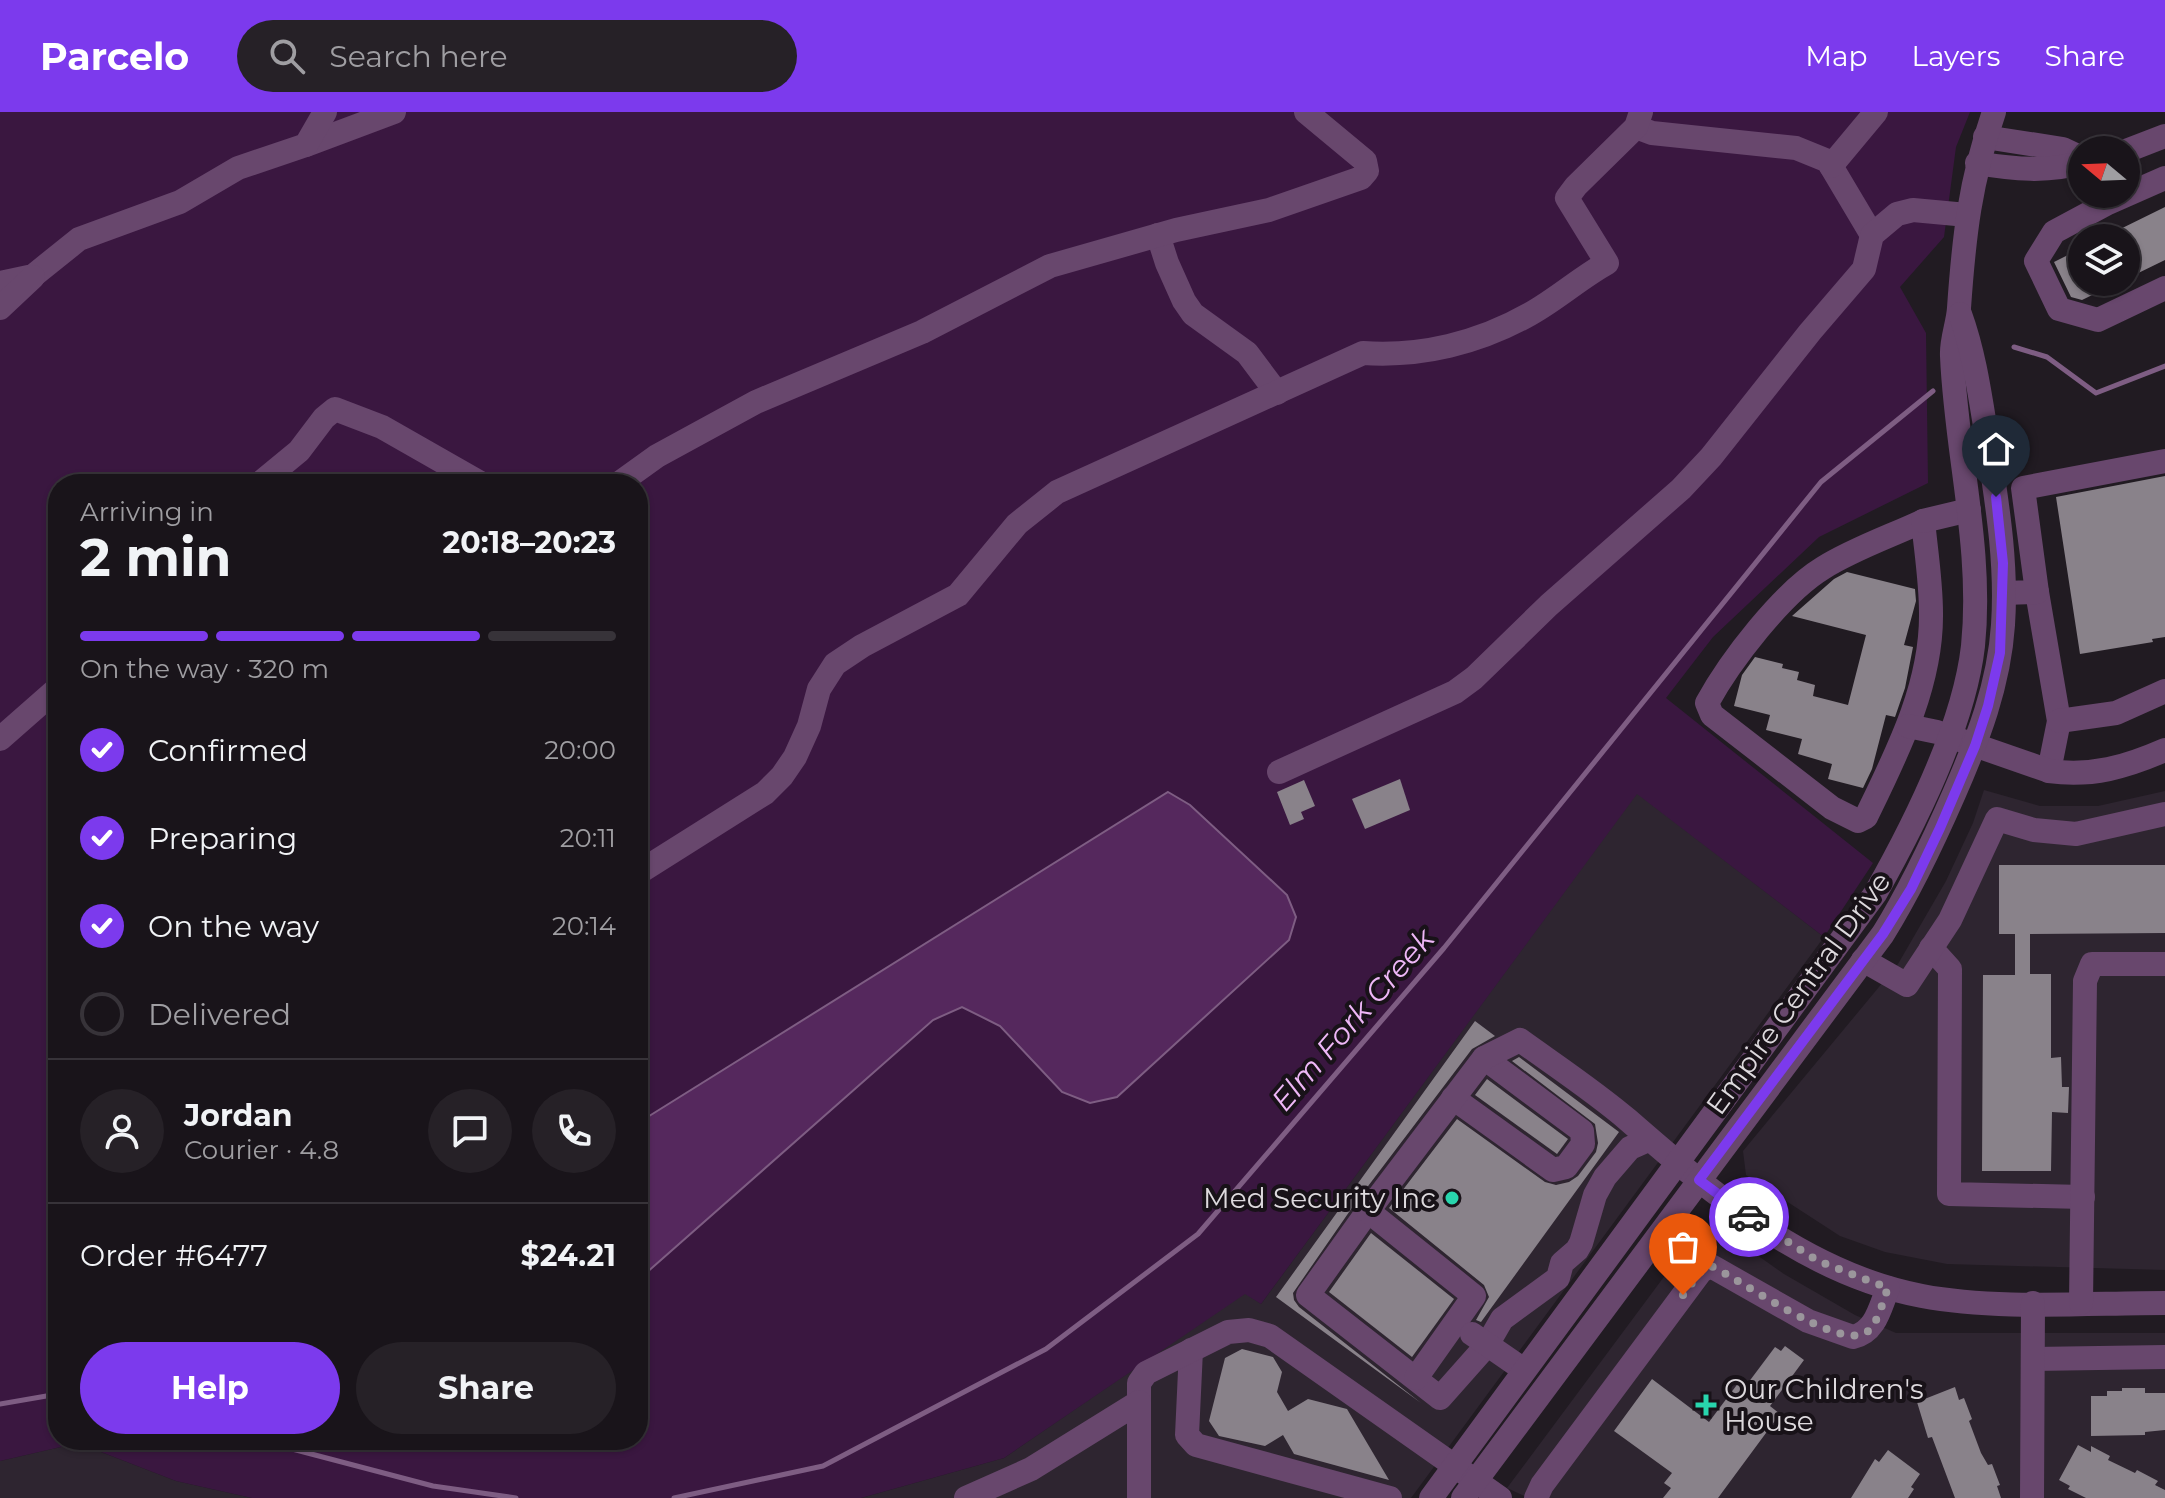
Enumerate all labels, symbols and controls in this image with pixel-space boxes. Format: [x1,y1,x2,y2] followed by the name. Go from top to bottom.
[237,20,797,92] search box
[40,33,189,80] text: Parcelo
[265,34,309,78] icon: search
[329,38,508,75] text: Search here
[1805,39,1868,73] text: Map
[1912,39,2001,73] text: Layers
[2045,39,2125,73] text: Share
[2068,136,2140,208] north arrow
[2068,136,2140,296] map controls
[2068,224,2140,296] button: layers
[1962,415,2030,497] pin
[1974,427,2018,471] icon: home
[80,496,214,528] text: Arriving in
[443,524,616,561] text: 20:18–20:23
[80,526,232,589] text: 2 min
[80,653,329,685] text: On the way · 320 m
[80,728,124,772] icon: check
[148,732,308,769] text: Confirmed
[544,734,616,766] text: 20:00
[80,816,124,860] icon: check
[148,820,297,857] text: Preparing
[560,822,616,854] text: 20:11
[1699,865,1897,1121] street label: Empire Central Drive
[80,904,124,948] icon: check
[148,908,319,945] text: On the way
[552,910,616,942] text: 20:14
[1263,920,1443,1119] water label: Elm Fork Creek
[148,996,291,1033] text: Delivered
[80,1089,164,1173] button: person
[428,1089,512,1173] button: chat
[532,1089,616,1173] button: phone
[184,1097,293,1134] text: Jordan
[184,1134,339,1166] text: Courier · 4.8
[1709,1177,1789,1257] courier
[1203,1181,1436,1215] place label: Med Security Inc
[1443,1189,1461,1207] marker: Med Security Inc
[1727,1195,1771,1239] icon: car
[1649,1213,1717,1295] pin
[1661,1225,1705,1269] icon: bag
[80,1237,268,1274] text: Order #6477
[521,1237,616,1274] text: $24.21
[80,1342,340,1434] button: Help
[356,1342,616,1434] button: Share
[1724,1372,1924,1438] place label: Our Children's House
[1695,1394,1717,1416] marker: Our Children's House

